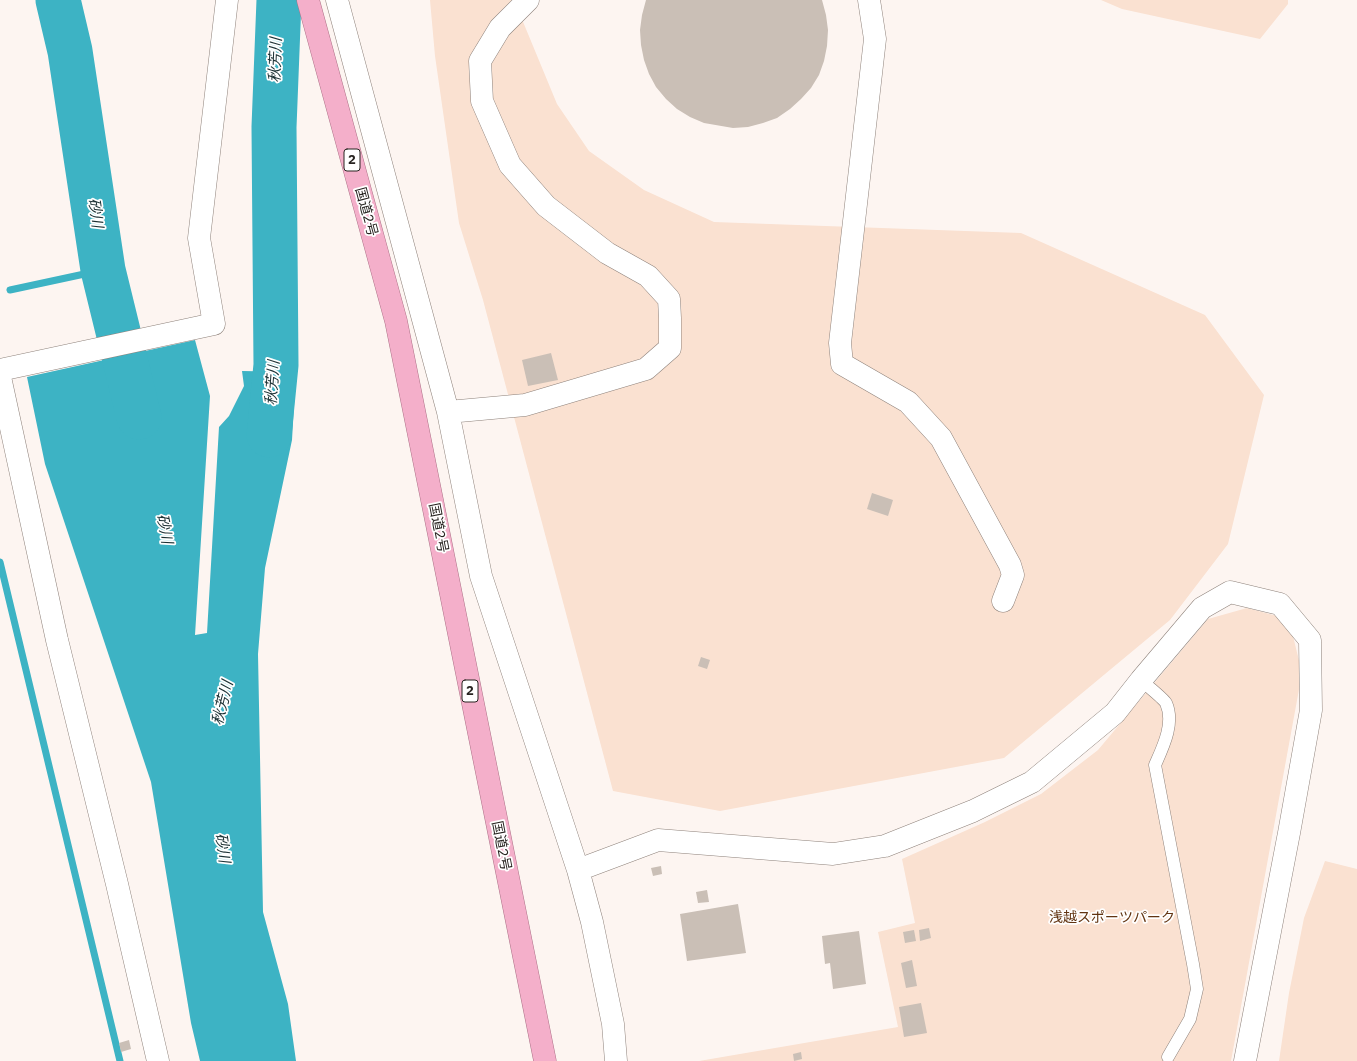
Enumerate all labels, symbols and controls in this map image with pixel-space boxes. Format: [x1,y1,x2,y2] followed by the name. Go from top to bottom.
[266,37,286,83] water label: 秋芳川
[344,149,360,171] road number: 2
[351,185,381,239] street label: 国道2号
[84,197,106,229] water label: 砂川
[262,360,284,406] water label: 秋芳川
[425,502,451,554] street label: 国道2号
[152,513,176,545] water label: 砂川
[209,679,237,727] water label: 秋芳川
[462,680,478,702] road number: 2
[488,820,514,872] street label: 国道2号
[211,832,233,864] water label: 砂川
[1049,910,1175,926] park label: 浅越スポーツパーク

